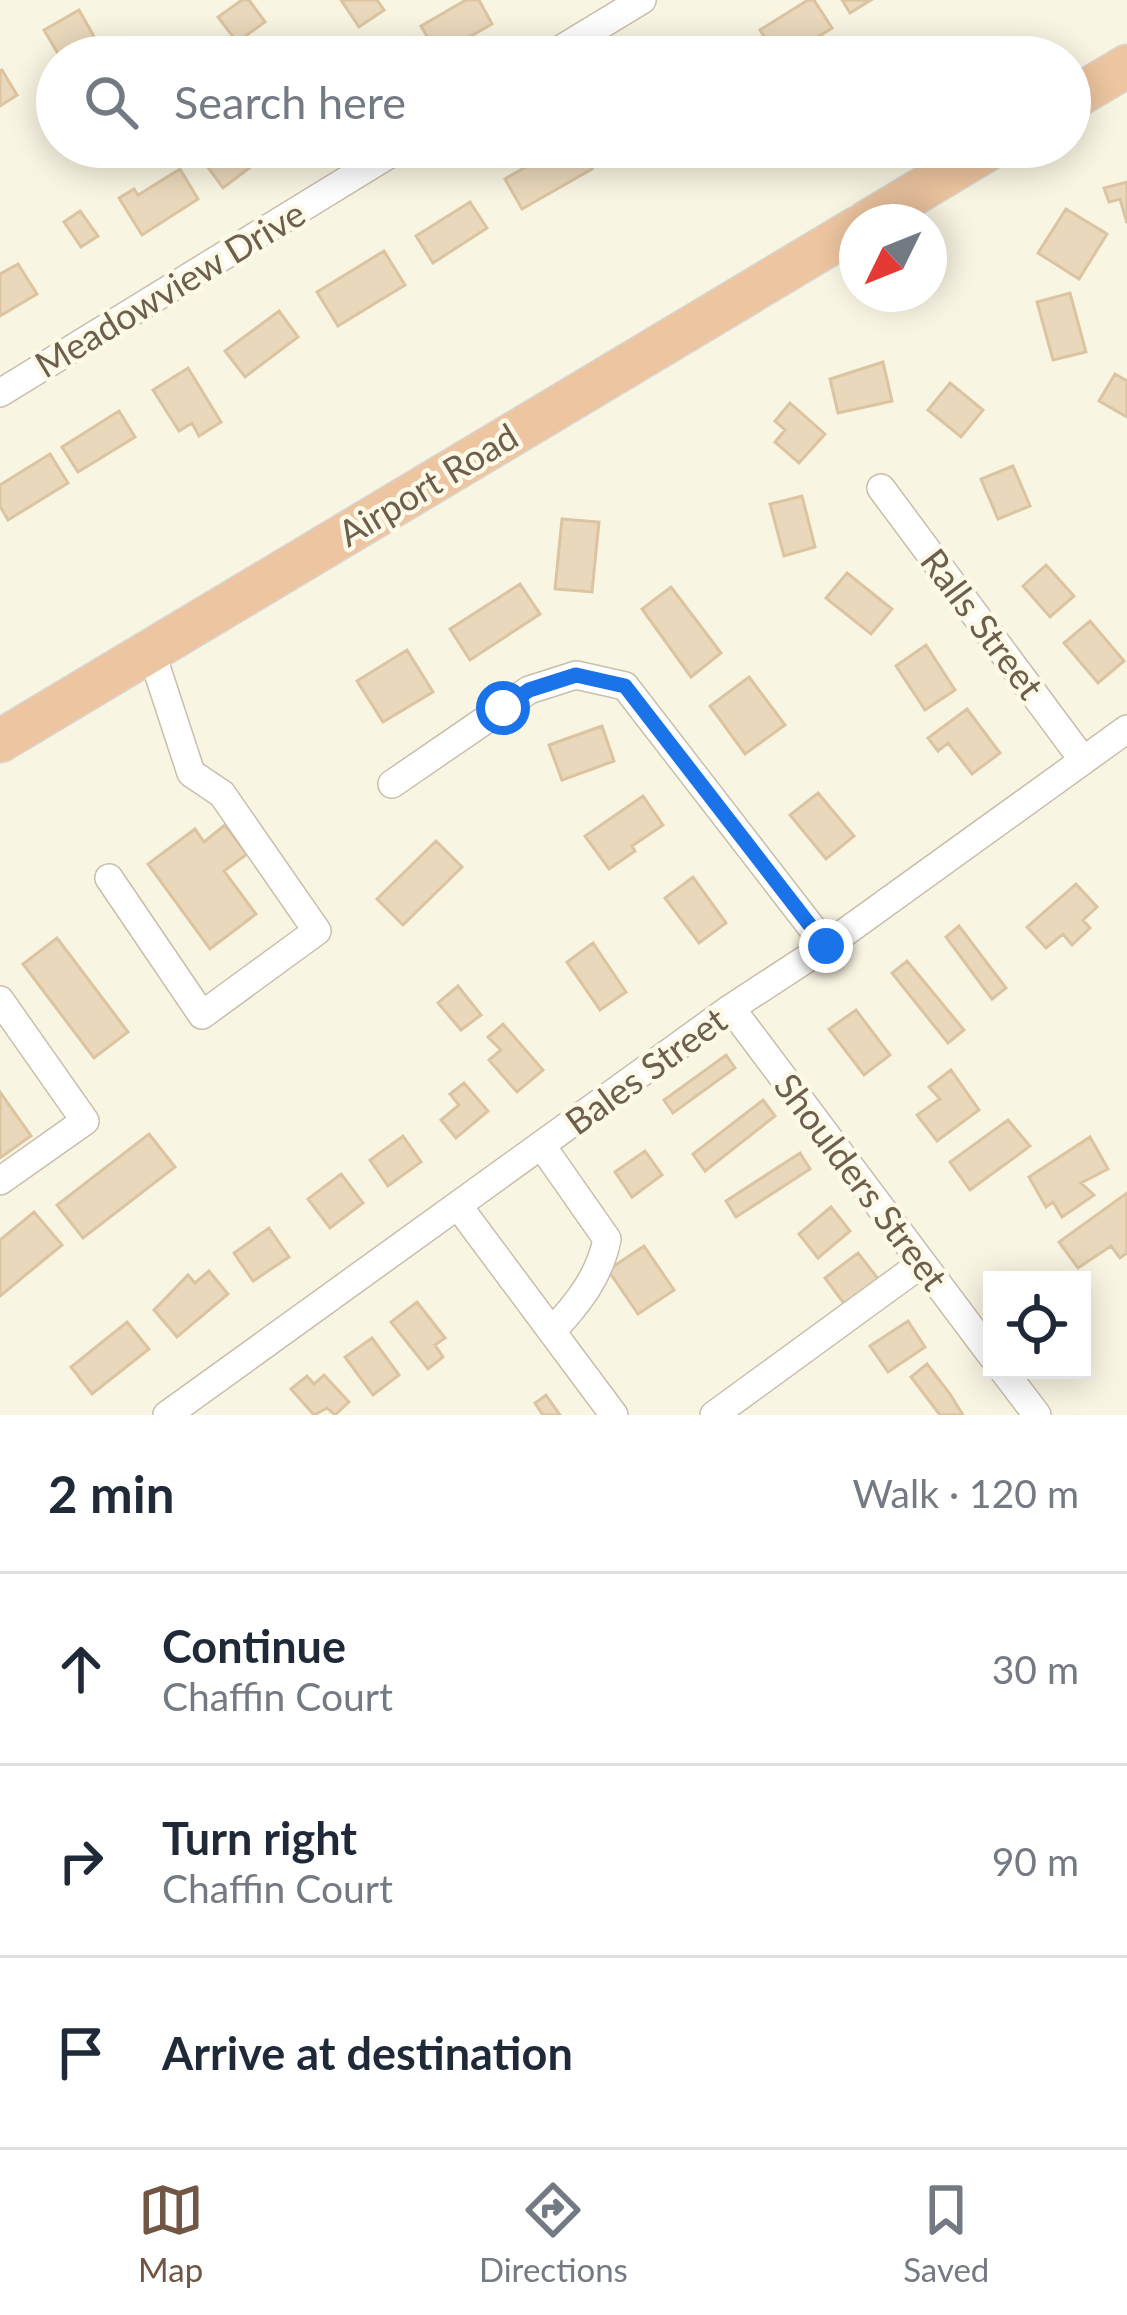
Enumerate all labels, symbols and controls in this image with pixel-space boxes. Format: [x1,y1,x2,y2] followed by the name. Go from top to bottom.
[36,36,1091,168] search box
[78,69,144,135] icon: search
[174,75,406,129] text: Search here
[27,190,312,386] street label: Meadowview Drive
[839,204,947,312] north arrow
[330,413,525,555] street label: Airport Road
[912,540,1054,707] street label: Ralls Street
[476,681,530,735] route start
[799,919,853,973] route end
[556,997,734,1143] street label: Bales Street
[766,1064,958,1299] street label: Shoulders Street
[983,1271,1091,1379] map controls
[983,1271,1091,1379] button: locate
[48,1463,174,1524] text: 2 min
[852,1470,1079,1516] text: Walk · 120 m
[162,1619,346,1673] text: Continue
[48,1636,114,1702] icon: ahead
[992,1646,1079,1692] text: 30 m
[162,1673,393,1719] text: Chaffin Court
[162,1811,357,1865] text: Turn right
[48,1828,114,1894] icon: right
[992,1838,1079,1884] text: 90 m
[162,1865,393,1911] text: Chaffin Court
[48,2020,114,2086] icon: arrive
[162,2026,573,2080] text: Arrive at destination
[138,2177,204,2289] tab: Map
[479,2177,628,2289] tab: Directions
[903,2177,989,2289] tab: Saved

